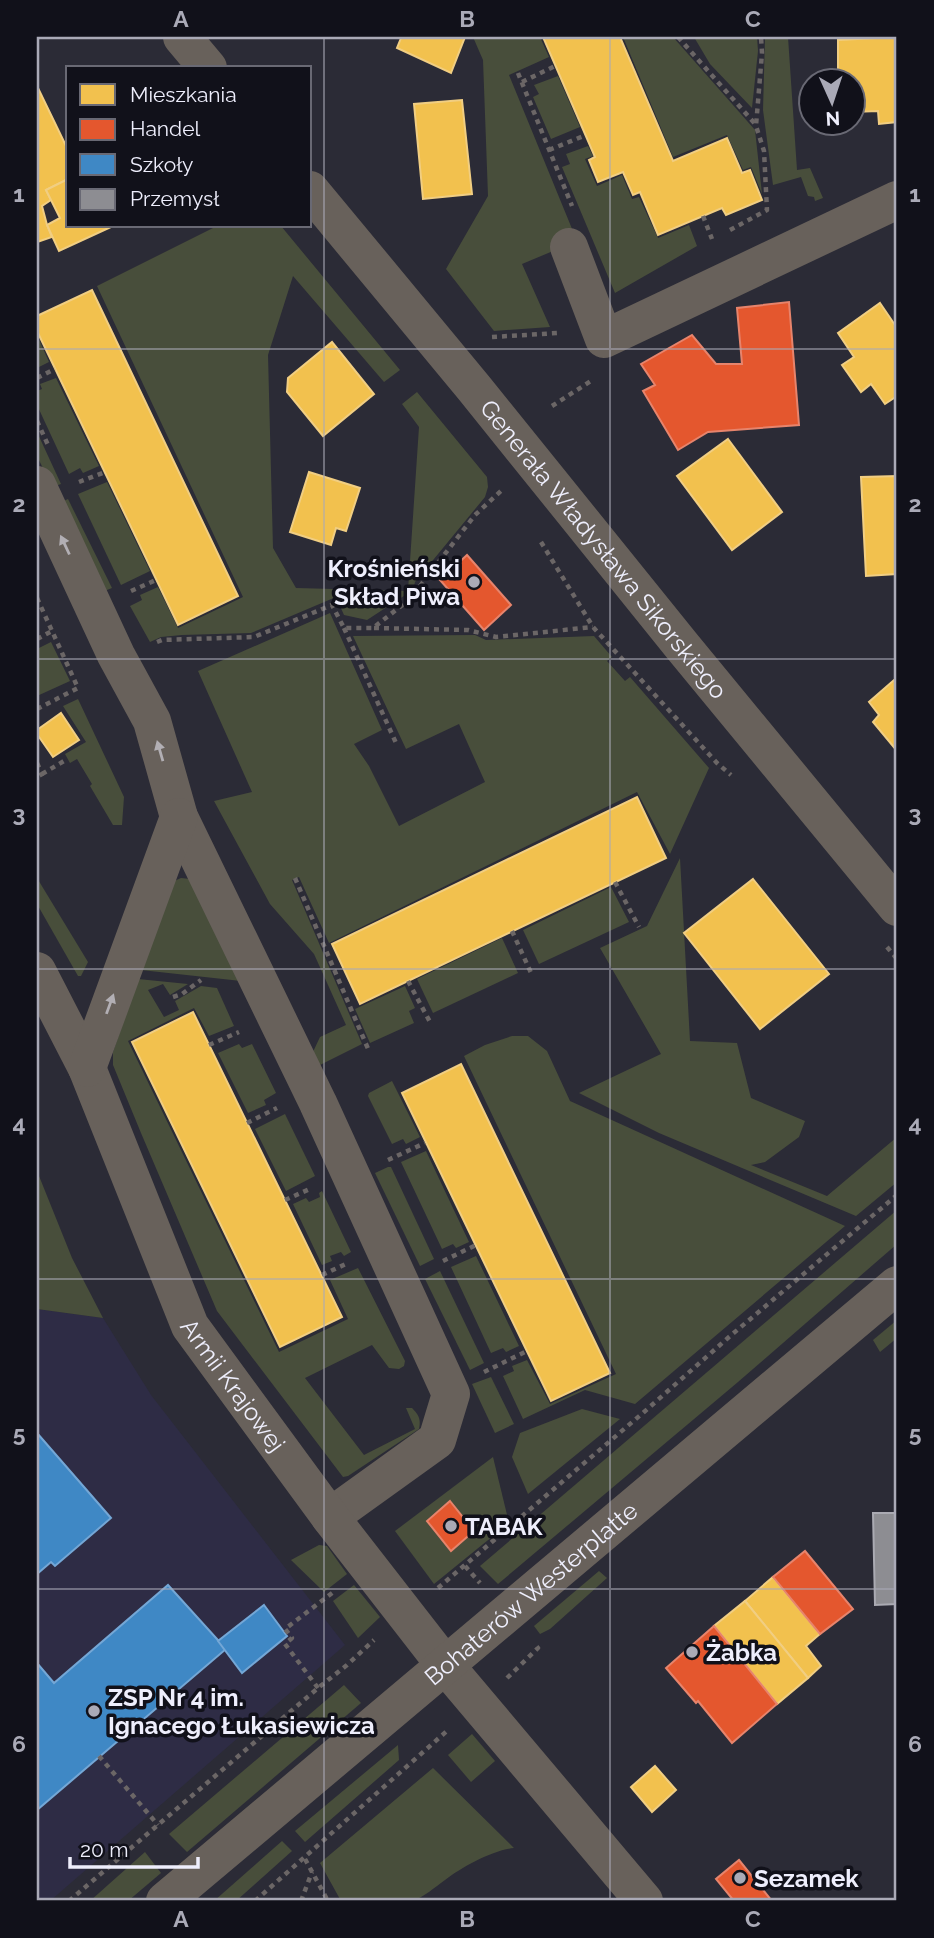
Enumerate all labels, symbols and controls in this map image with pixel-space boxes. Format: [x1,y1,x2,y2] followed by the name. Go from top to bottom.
[173,5,189,32] text: A
[459,5,475,32] text: B
[745,5,761,32] text: C
[66,66,312,228] legend
[797,66,867,136] north arrow
[130,82,237,107] text: Mieszkania
[825,108,841,130] text: N
[130,116,200,141] text: Handel
[130,152,193,177] text: Szkoły
[13,180,25,207] text: 1
[909,180,921,207] text: 1
[130,186,220,211] text: Przemysł
[475,394,734,704] street label: Generała Władysława Sikorskiego
[13,490,25,517] text: 2
[909,490,921,517] text: 2
[59,535,71,555] one-way arrow
[328,554,460,611] place label: Krośnieński Skład Piwa
[466,574,482,590] marker: Krośnieński Skład Piwa
[155,740,165,761] one-way arrow
[13,800,25,827] text: 3
[909,800,921,827] text: 3
[105,994,116,1015] one-way arrow
[12,1110,26,1137] text: 4
[908,1110,922,1137] text: 4
[175,1313,292,1457] street label: Armii Krajowej
[13,1420,26,1447] text: 5
[909,1420,922,1447] text: 5
[418,1495,643,1691] street label: Bohaterów Westerplatte
[465,1512,543,1541] place label: TABAK
[443,1518,459,1534] marker: TABAK
[706,1638,777,1667] place label: Żabka
[684,1644,700,1660] marker: Żabka
[108,1683,375,1740] place label: ZSP Nr 4 im. Ignacego Łukasiewicza
[86,1703,102,1719] marker: ZSP Nr 4 im. Ignacego Łukasiewicza
[12,1730,26,1757] text: 6
[908,1730,922,1757] text: 6
[70,1826,198,1870] scale bar
[80,1837,128,1862] text: 20 m
[754,1864,859,1893] place label: Sezamek
[732,1870,748,1886] marker: Sezamek
[173,1905,189,1932] text: A
[459,1905,475,1932] text: B
[745,1905,761,1932] text: C

